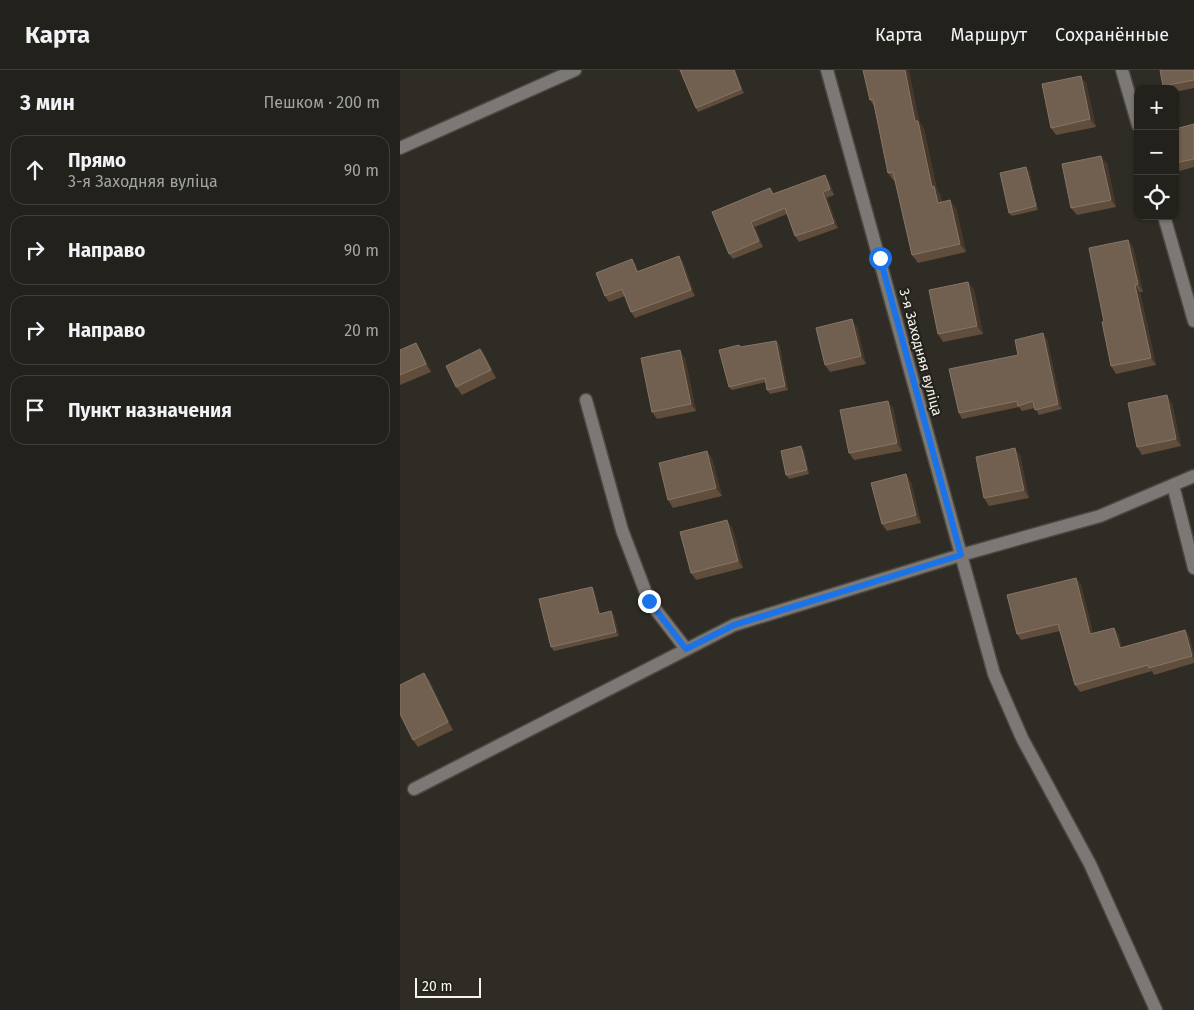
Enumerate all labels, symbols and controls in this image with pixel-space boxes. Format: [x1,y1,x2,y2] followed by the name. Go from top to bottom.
[25,21,90,49] text: Карта
[875,24,923,46] text: Карта
[951,24,1027,46] text: Маршрут
[1055,24,1169,46] text: Сохранённые
[1134,85,1179,220] map controls
[1134,85,1179,130] button: +
[20,90,75,116] text: 3 мин
[263,93,380,112] text: Пешком · 200 m
[1134,130,1179,175] button: −
[68,149,126,172] text: Прямо
[21,156,49,184] icon: ahead
[344,161,379,180] text: 90 m
[68,172,218,191] text: 3-я Заходняя вуліца
[1134,175,1179,220] button: locate
[21,236,49,264] icon: right
[68,239,145,262] text: Направо
[344,241,379,260] text: 90 m
[869,247,892,270] route start
[895,287,946,418] street label: 3-я Заходняя вуліца
[21,316,49,344] icon: right
[68,319,145,342] text: Направо
[344,321,379,340] text: 20 m
[21,396,49,424] icon: arrive
[68,399,232,422] text: Пункт назначения
[638,590,661,613] route end
[415,975,481,998] scale bar
[422,978,452,995] text: 20 m

